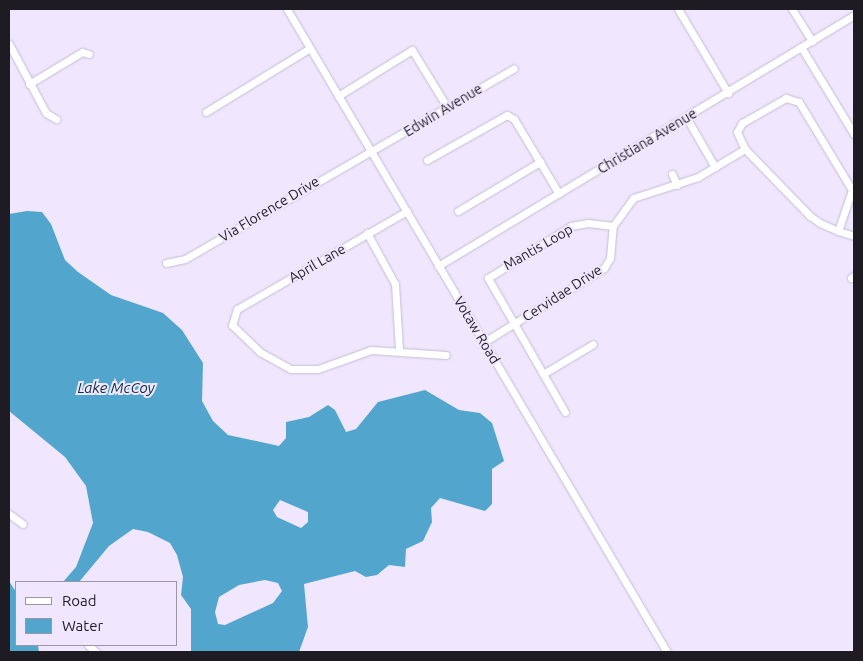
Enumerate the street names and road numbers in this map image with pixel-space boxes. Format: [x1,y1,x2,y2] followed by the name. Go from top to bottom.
[401,80,485,140] street label: Edwin Avenue
[594,105,700,177] street label: Christiana Avenue
[216,172,322,246] street label: Via Florence Drive
[500,220,576,274] street label: Mantis Loop
[286,240,348,286] street label: April Lane
[519,261,605,325] street label: Cervidae Drive
[450,293,504,367] street label: Votaw Road

